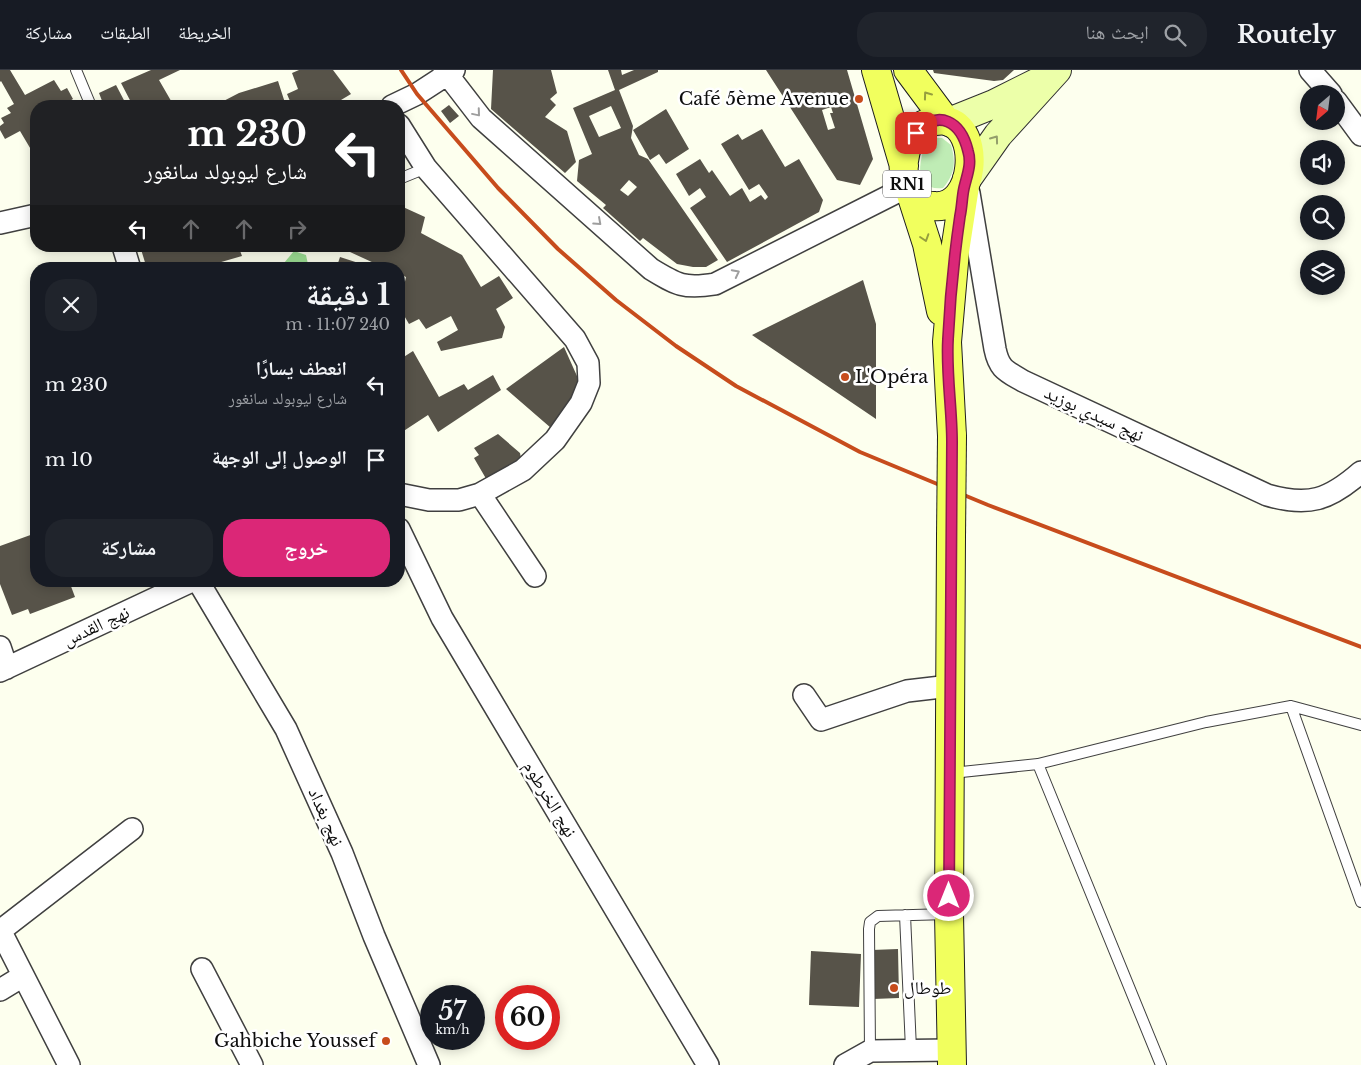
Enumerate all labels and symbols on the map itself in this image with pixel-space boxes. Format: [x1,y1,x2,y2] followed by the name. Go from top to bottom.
[1300,85,1345,130] north arrow
[679,88,849,110] place label: Café 5ème Avenue
[924,91,933,101] one-way arrow
[853,93,865,105] marker: Café 5ème Avenue
[472,107,480,116] one-way arrow
[895,112,937,154] pin
[989,135,998,145] one-way arrow
[883,170,931,198] road number: RN1
[592,216,601,225] one-way arrow
[919,233,929,241] one-way arrow
[730,269,739,279] one-way arrow
[855,366,928,388] place label: L'Opéra
[839,371,851,383] marker: L'Opéra
[1039,381,1147,450] street label: نهج سيدي بوزيد
[59,601,133,652] street label: نهج القدس
[518,757,581,842] street label: نهج الخرطوم
[303,784,349,850] street label: نهج بغداد
[922,869,974,921] position arrow
[904,977,951,999] place label: طوطال
[888,982,900,994] marker: طوطال
[495,985,560,1050] speed limit sign: 60
[214,1030,379,1052] place label: Gahbiche Youssef
[380,1035,392,1047] marker: Gahbiche Youssef

